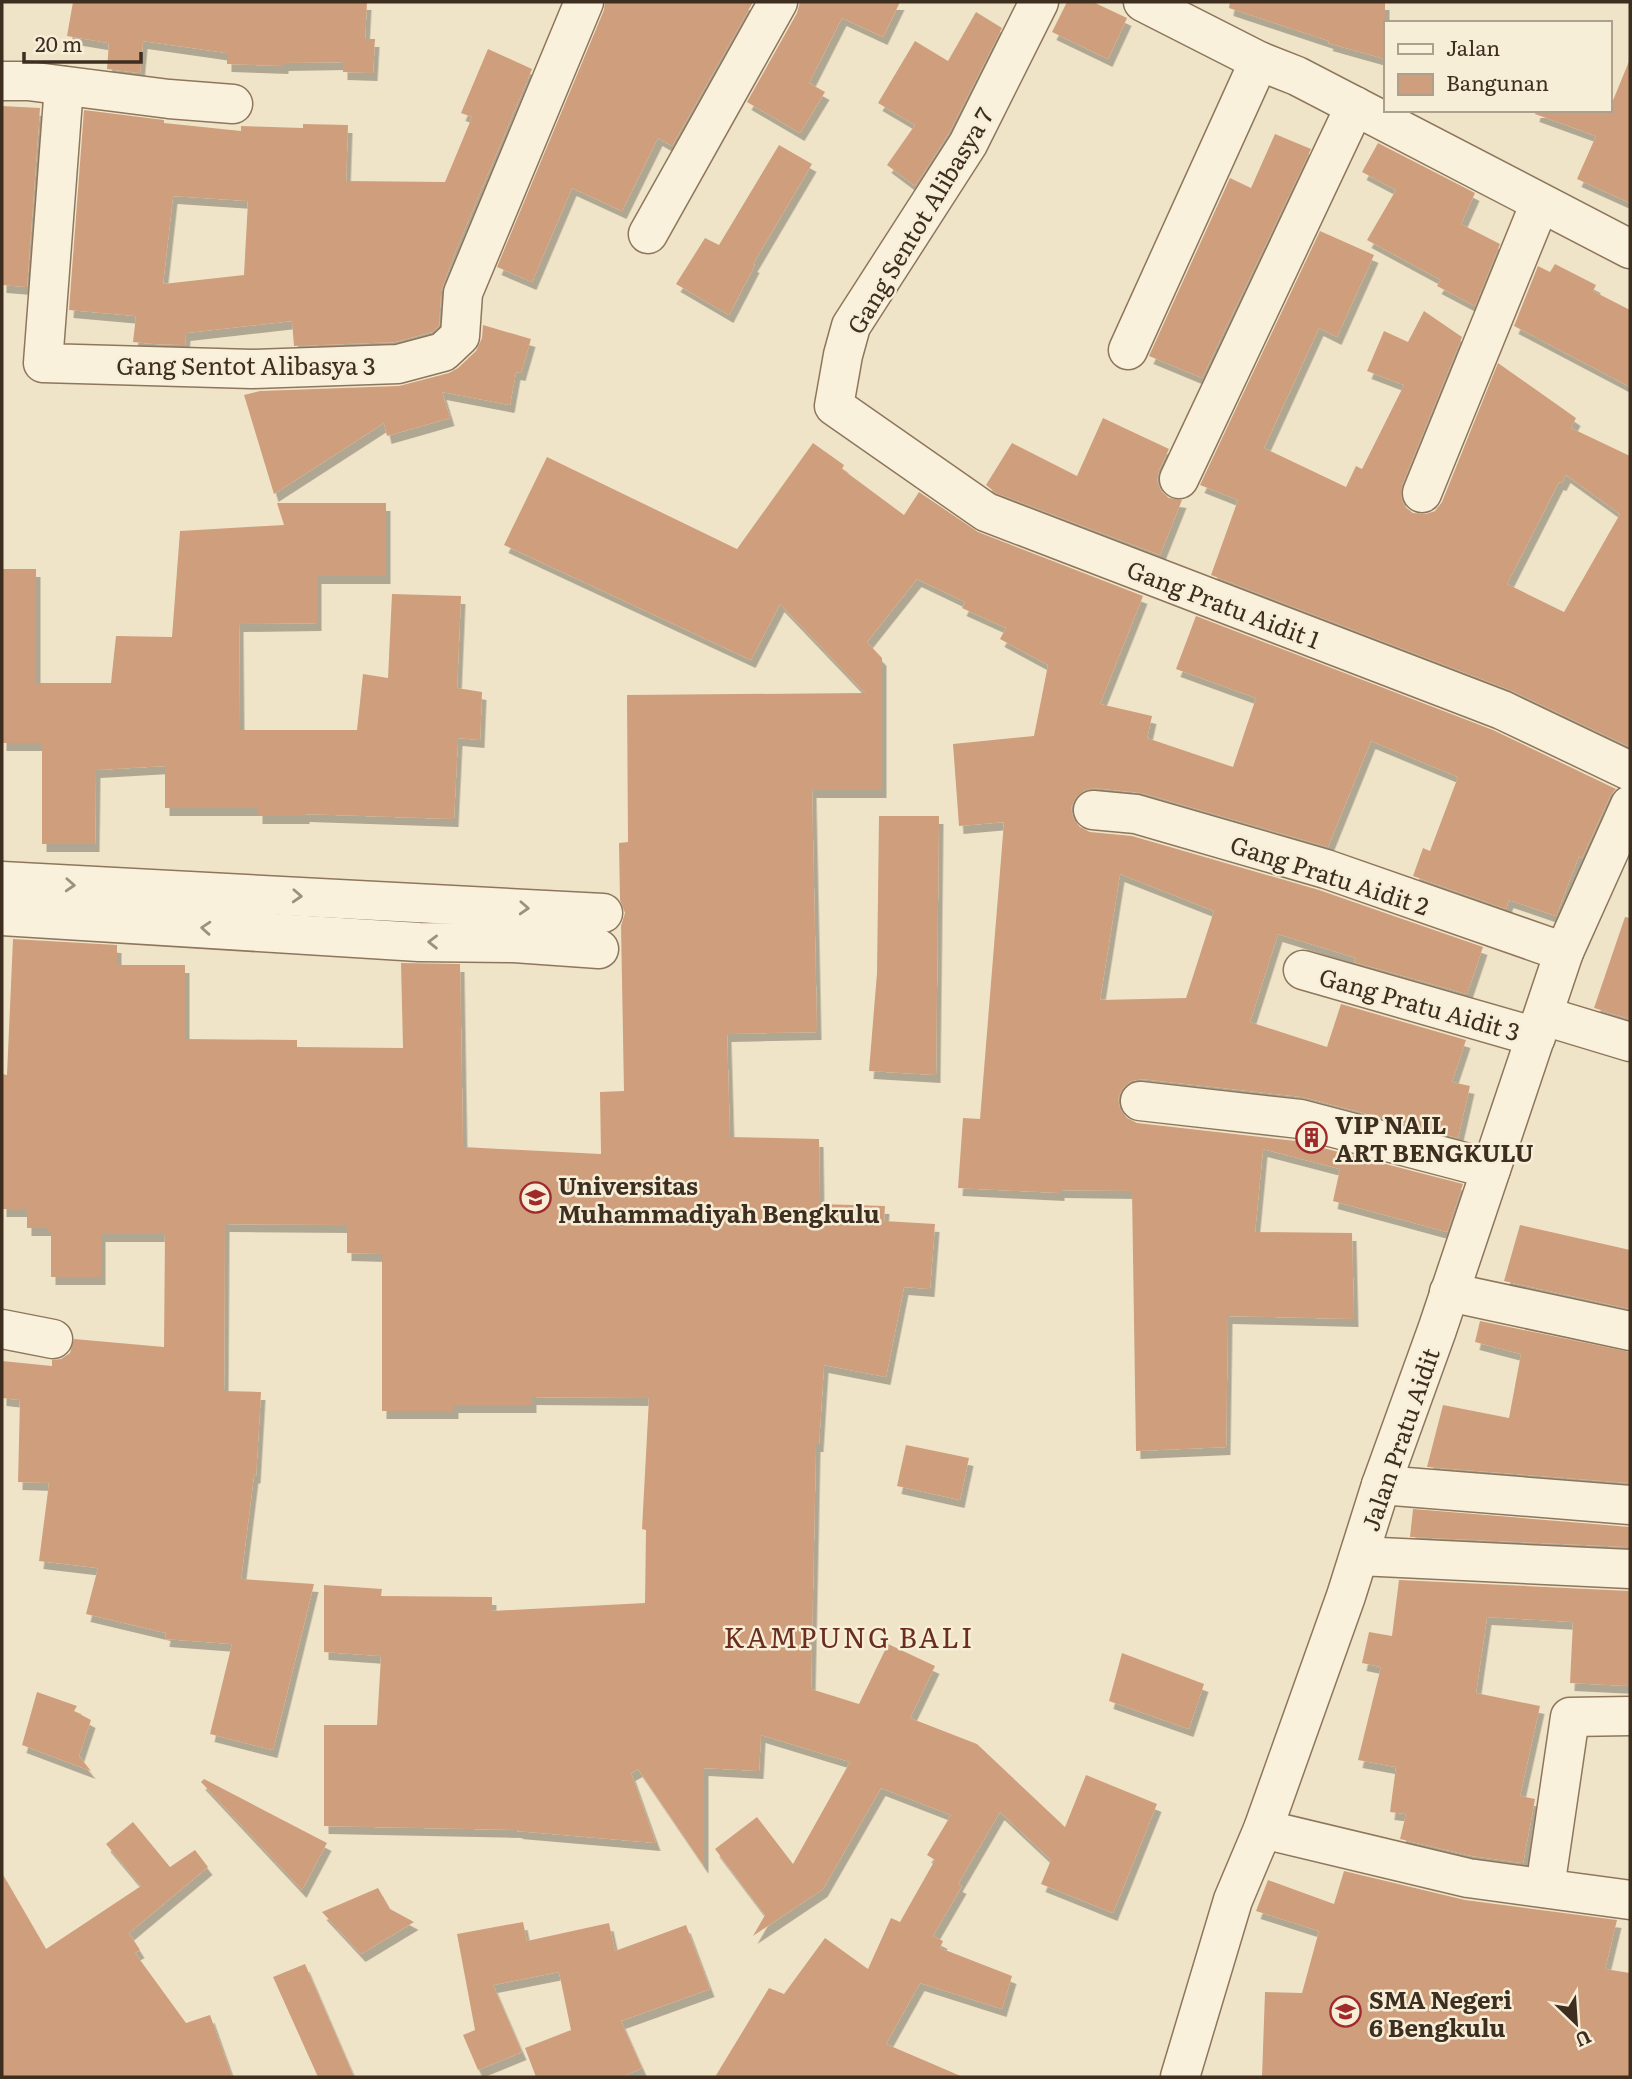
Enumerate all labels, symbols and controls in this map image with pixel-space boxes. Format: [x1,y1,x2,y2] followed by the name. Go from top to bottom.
[24,21,142,65] scale bar
[1384,21,1611,112] legend
[35,27,82,58] text: 20 m
[1446,31,1500,62] text: Jalan
[1446,66,1549,97] text: Bangunan
[837,100,1001,340] street label: Gang Sentot Alibasya 7
[116,347,376,382] street label: Gang Sentot Alibasya 3
[1122,550,1326,656] street label: Gang Pratu Aidit 1
[1226,825,1434,923] street label: Gang Pratu Aidit 2
[65,877,76,892] one-way arrow
[292,889,303,904] one-way arrow
[519,901,530,916] one-way arrow
[200,921,211,936] one-way arrow
[427,934,437,950] one-way arrow
[1315,958,1525,1048] street label: Gang Pratu Aidit 3
[1335,1106,1534,1169] place label: VIP NAIL ART BENGKULU
[1295,1120,1329,1154] building icon: VIP NAIL ART BENGKULU
[558,1167,880,1230] place label: Universitas Muhammadiyah Bengkulu
[518,1181,552,1215] school or university icon: Universitas Muhammadiyah Bengkulu
[1351,1342,1447,1535] street label: Jalan Pratu Aidit
[724,1615,974,1657] district label: KAMPUNG BALI
[1369,1981,1512,2044] place label: SMA Negeri 6 Bengkulu
[1541,1988,1611,2058] north arrow
[1329,1995,1363,2029] school or university icon: SMA Negeri 6 Bengkulu
[1571,2023,1596,2055] text: U

